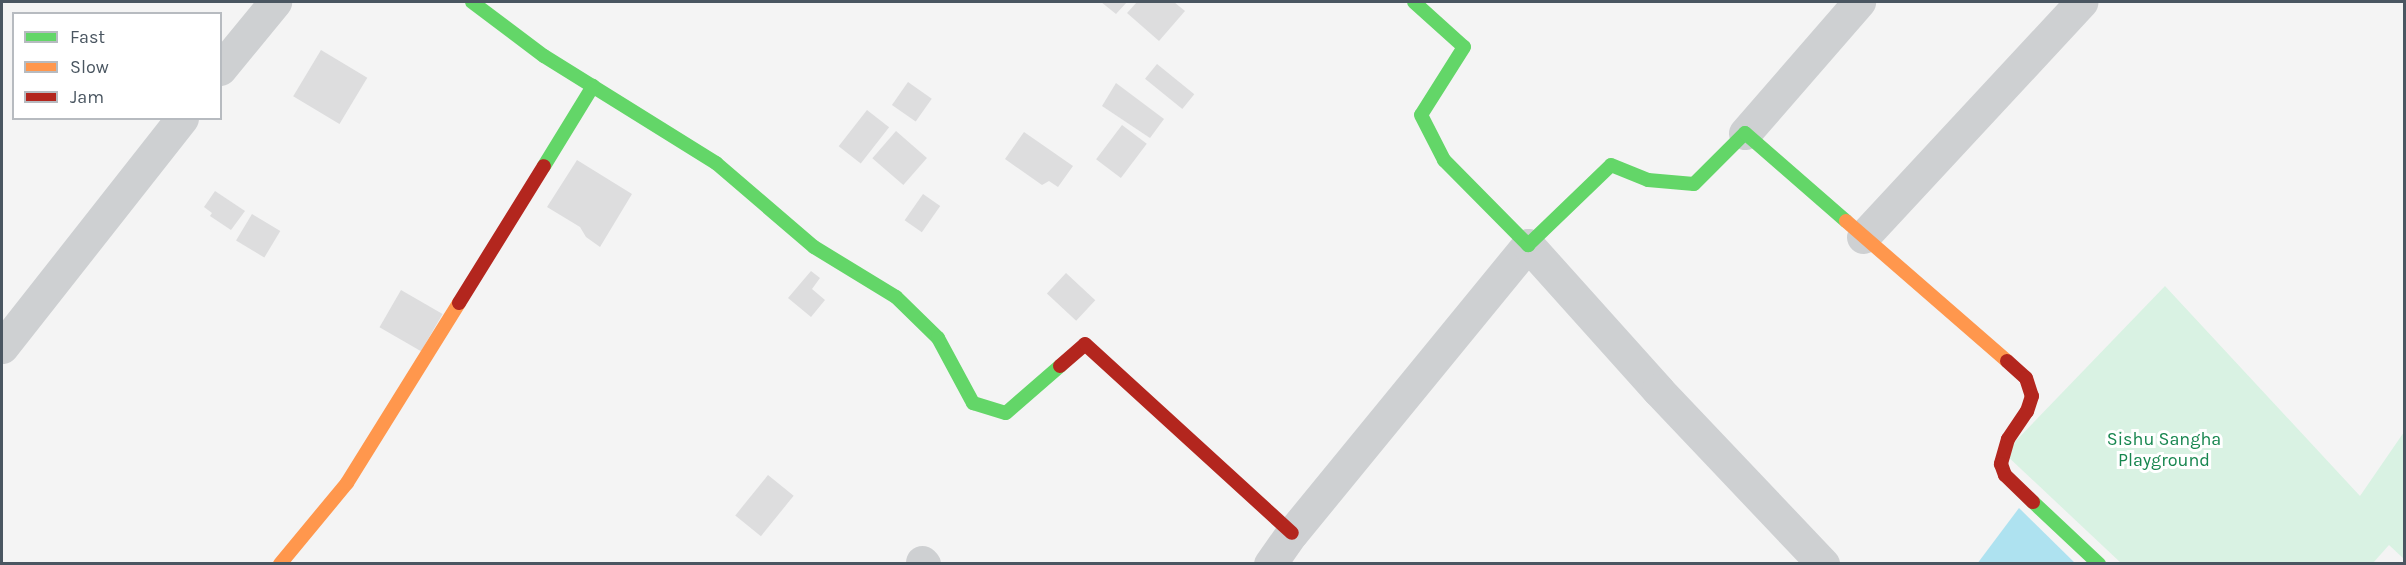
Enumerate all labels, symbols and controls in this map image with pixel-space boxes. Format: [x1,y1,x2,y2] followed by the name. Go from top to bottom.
[12,12,222,120] legend
[70,26,105,48] text: Fast
[70,56,109,78] text: Slow
[70,86,104,108] text: Jam
[2107,429,2221,472] park label: Sishu Sangha Playground

